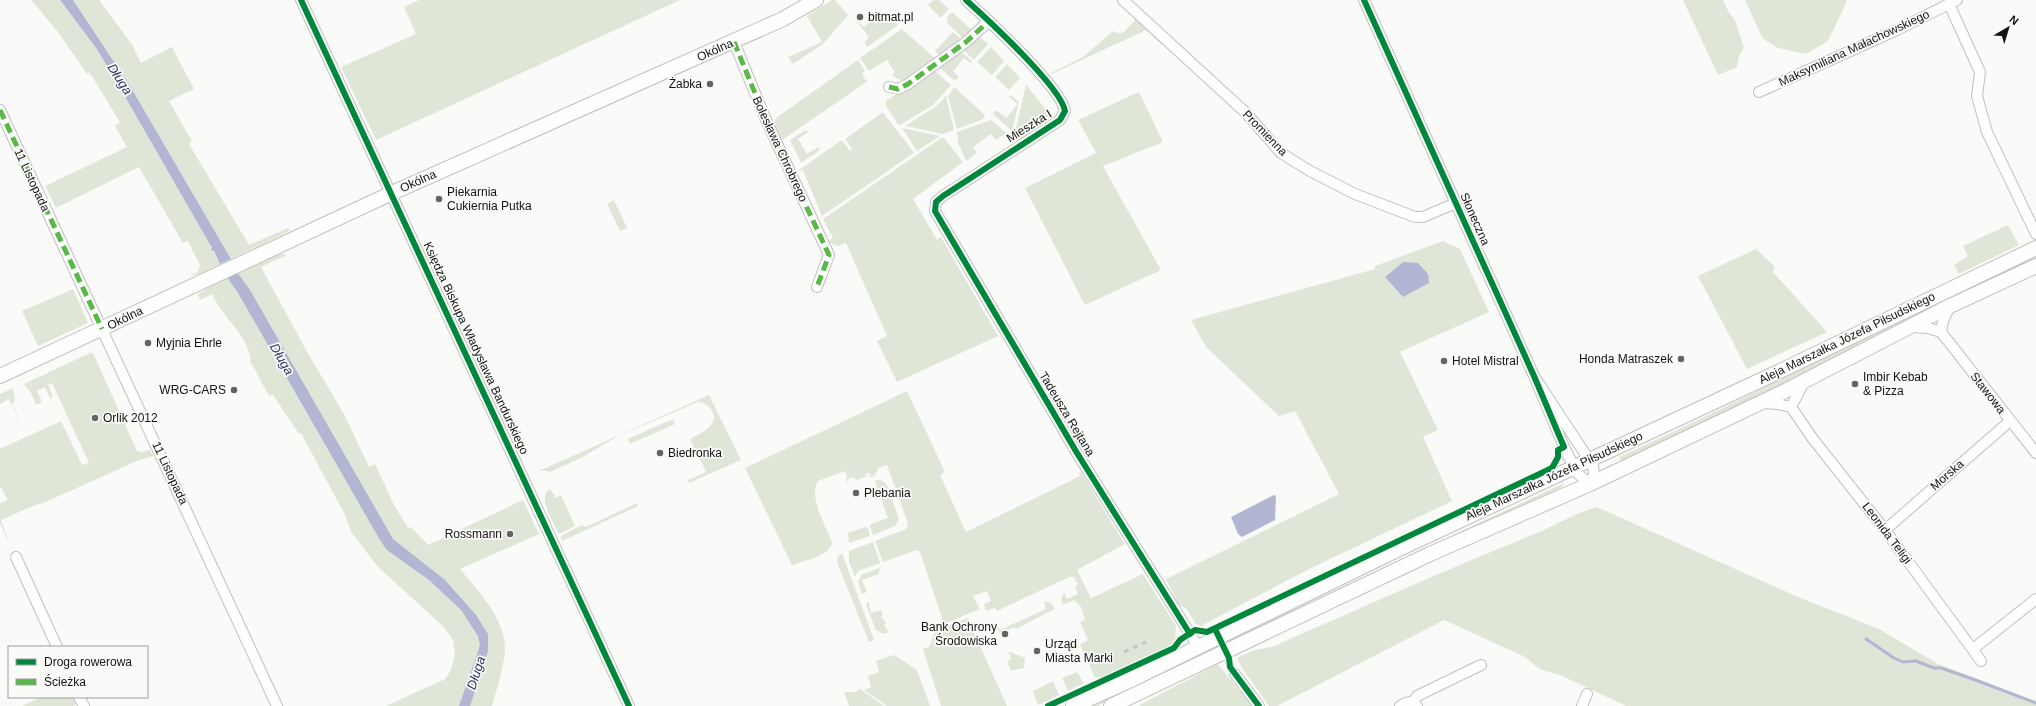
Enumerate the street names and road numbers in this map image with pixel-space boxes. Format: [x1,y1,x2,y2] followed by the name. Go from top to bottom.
[1776,7,1932,89] street label: Maksymiliana Małachowskiego
[695,36,736,64] street label: Okólna
[749,94,811,204] street label: Bolesława Chrobrego
[1004,107,1054,145] street label: Mieszka I
[1240,107,1290,159] street label: Promienna
[11,146,53,214] street label: 11 Listopada
[398,167,439,195] street label: Okólna
[1457,191,1493,248] street label: Słoneczna
[420,240,532,457] street label: Księdza Biskupa Władysława Bandurskiego
[1757,289,1938,387] street label: Aleja Marszałka Józefa Piłsudskiego
[105,303,145,333] street label: Okólna
[1036,369,1098,459] street label: Tadeusza Rejtana
[1967,370,2009,417] street label: Stawowa
[1463,429,1645,523] street label: Aleja Marszałka Józefa Piłsudskiego
[149,439,191,507] street label: 11 Listopada
[1928,457,1967,493] street label: Morska
[1859,500,1915,566] street label: Leonida Teligi

